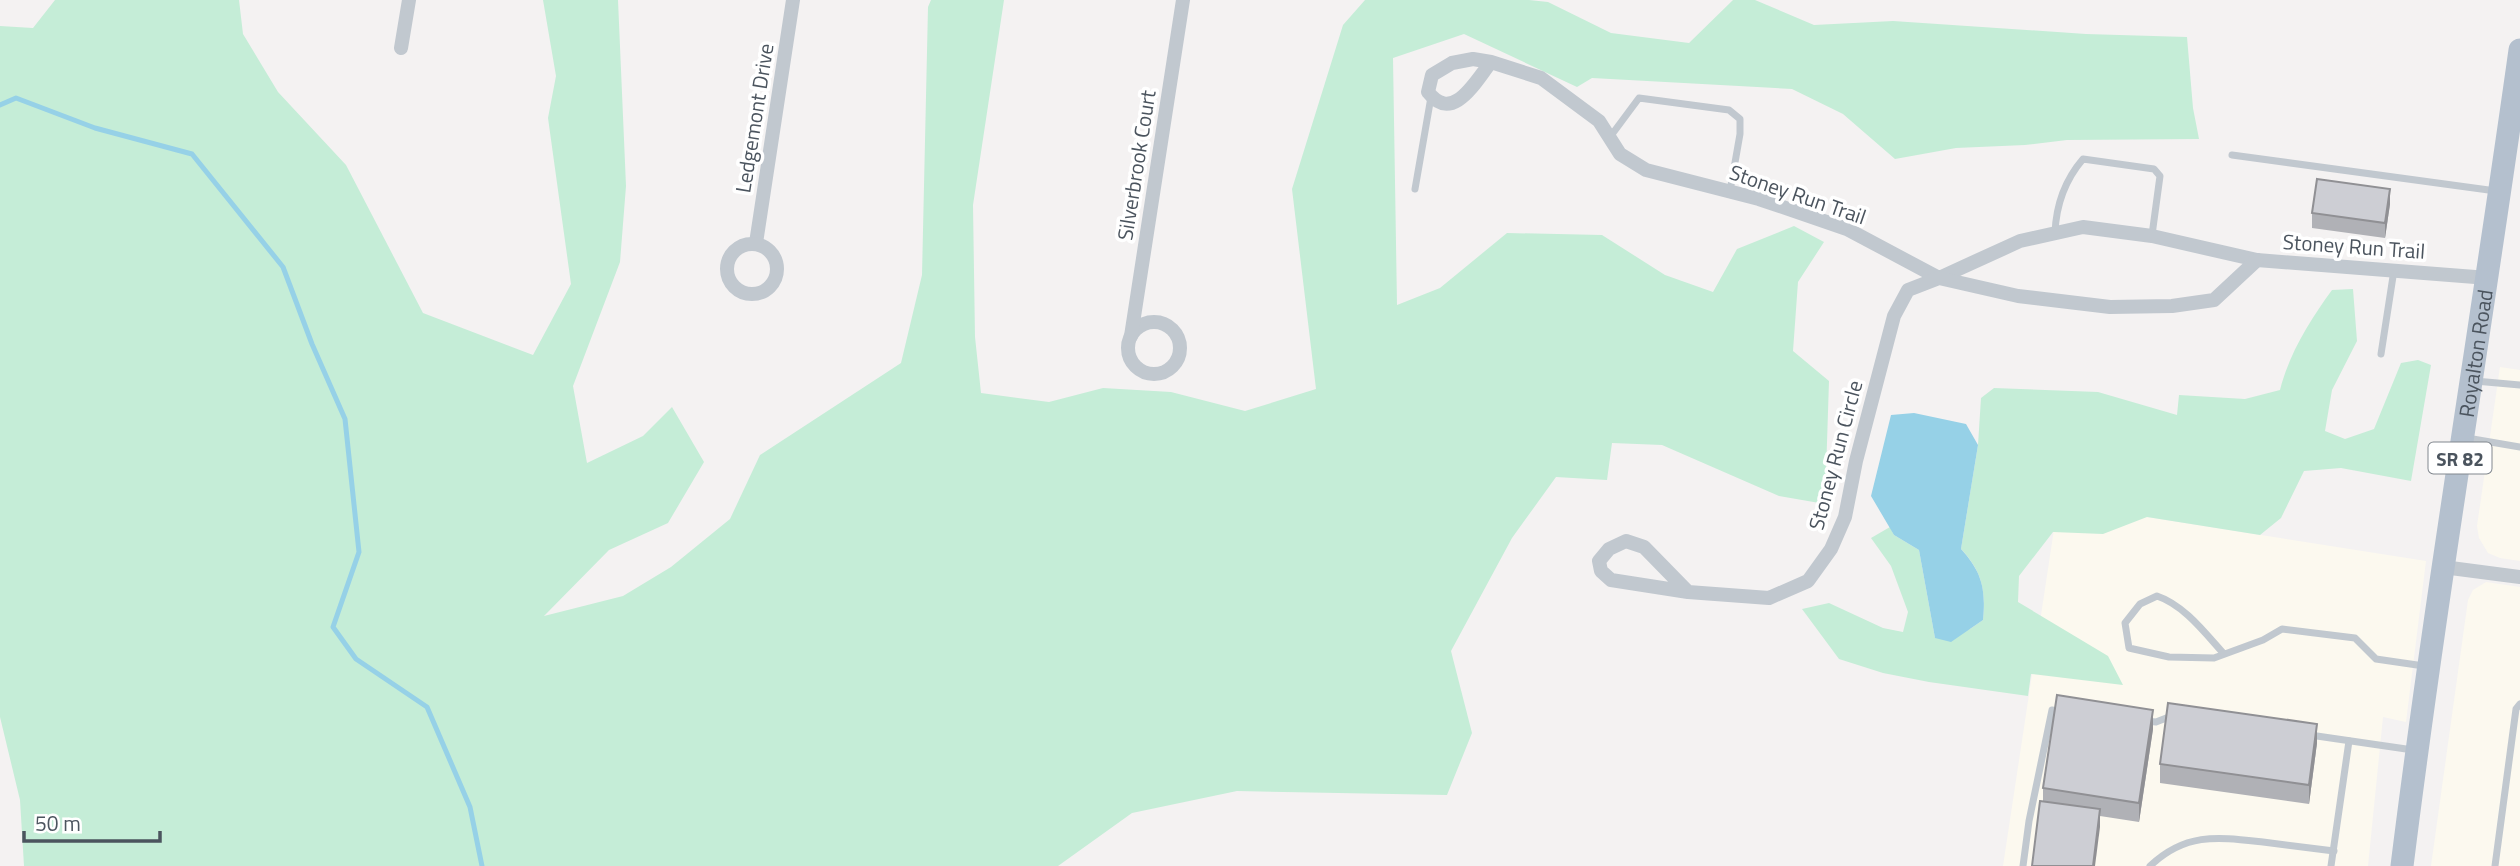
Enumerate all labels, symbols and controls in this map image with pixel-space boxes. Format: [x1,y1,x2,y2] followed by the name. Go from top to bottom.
[726,41,782,195] street label: Ledgemont Drive
[1108,87,1164,242] street label: Silverbrook Court
[1725,156,1871,232] street label: Stoney Run Trail
[2282,225,2426,267] street label: Stoney Run Trail
[2450,287,2501,419] street label: Royalton Road
[1800,377,1870,533] street label: Stoney Run Circle
[2428,442,2492,474] road number: SR 82
[24,800,161,844] scale bar
[35,807,81,839] text: 50 m

